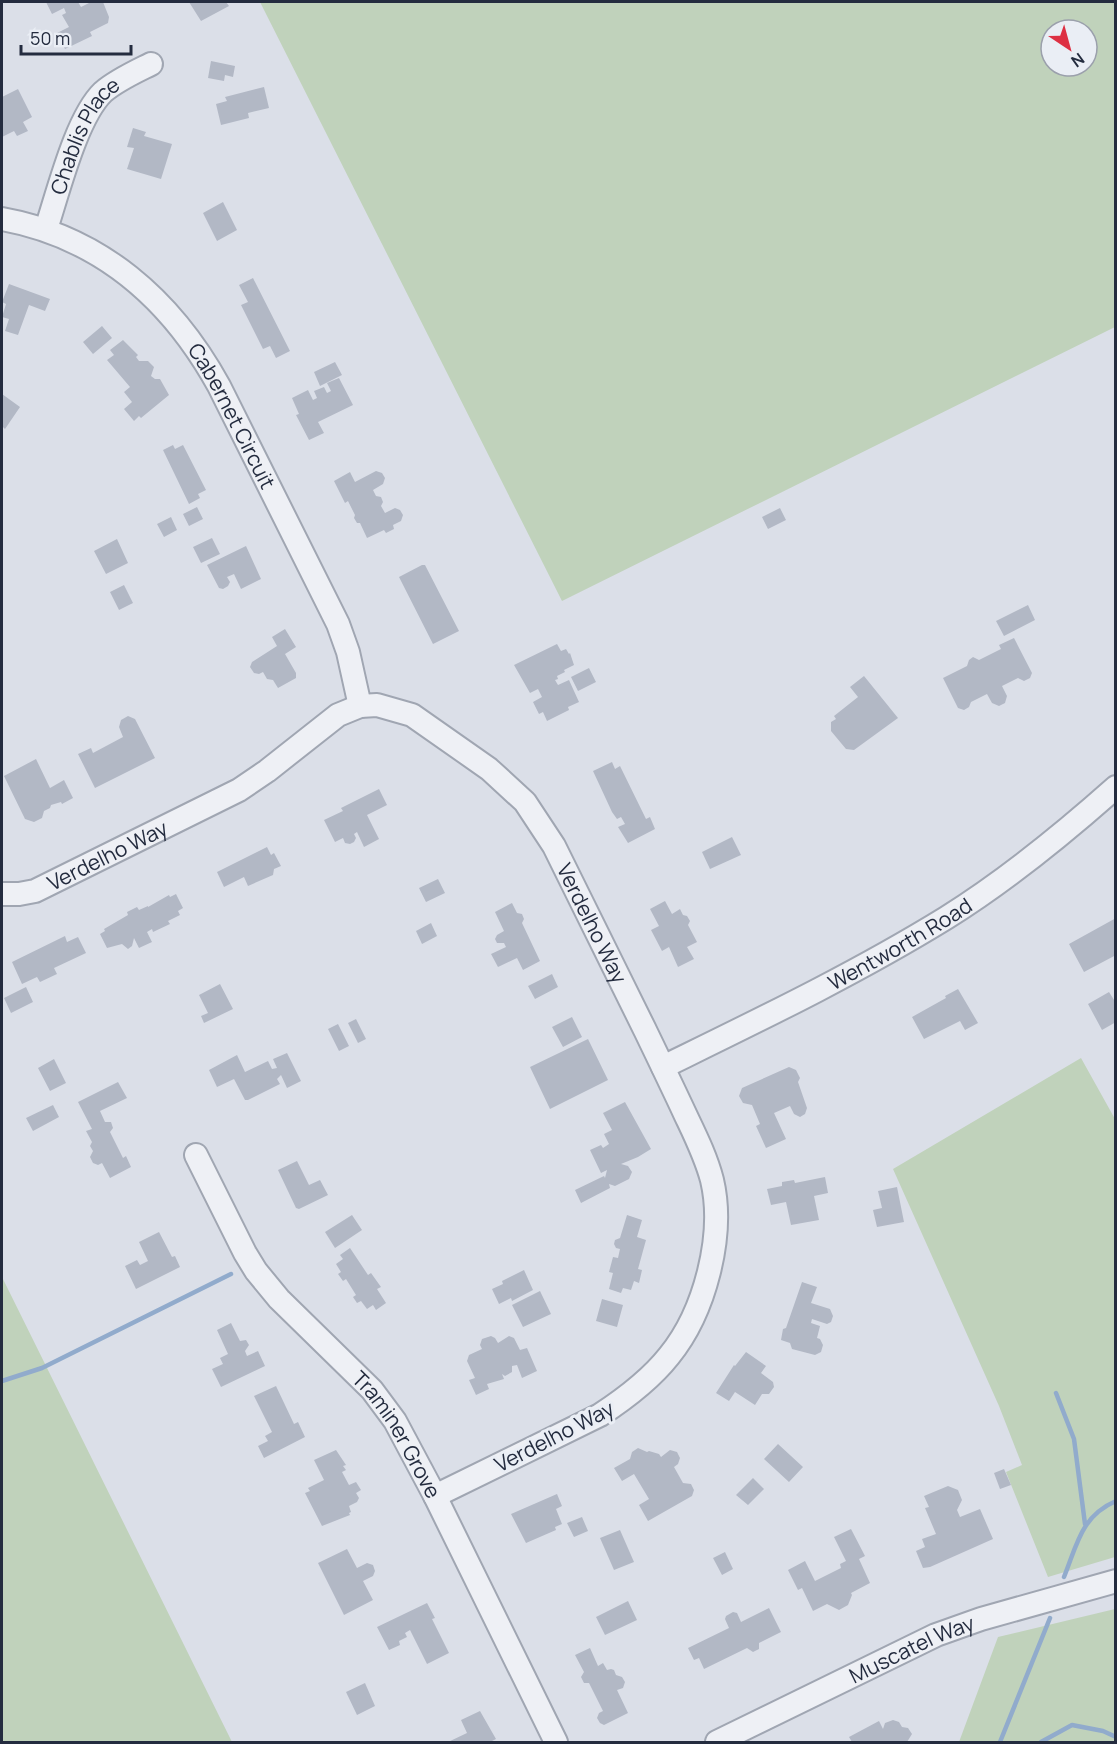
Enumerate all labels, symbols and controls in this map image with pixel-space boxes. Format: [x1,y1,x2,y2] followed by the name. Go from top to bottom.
[21,18,130,56] scale bar
[1039,18,1099,78] north arrow
[30,26,70,50] text: 50 m
[1067,48,1089,72] text: N
[44,70,125,198] street label: Chablis Place
[182,337,282,493] street label: Cabernet Circuit
[43,814,172,897] street label: Verdelho Way
[551,858,634,988] street label: Verdelho Way
[823,891,977,996] street label: Wentworth Road
[346,1365,448,1503] street label: Traminer Grove
[489,1394,619,1478] street label: Verdelho Way
[844,1609,978,1689] street label: Muscatel Way

